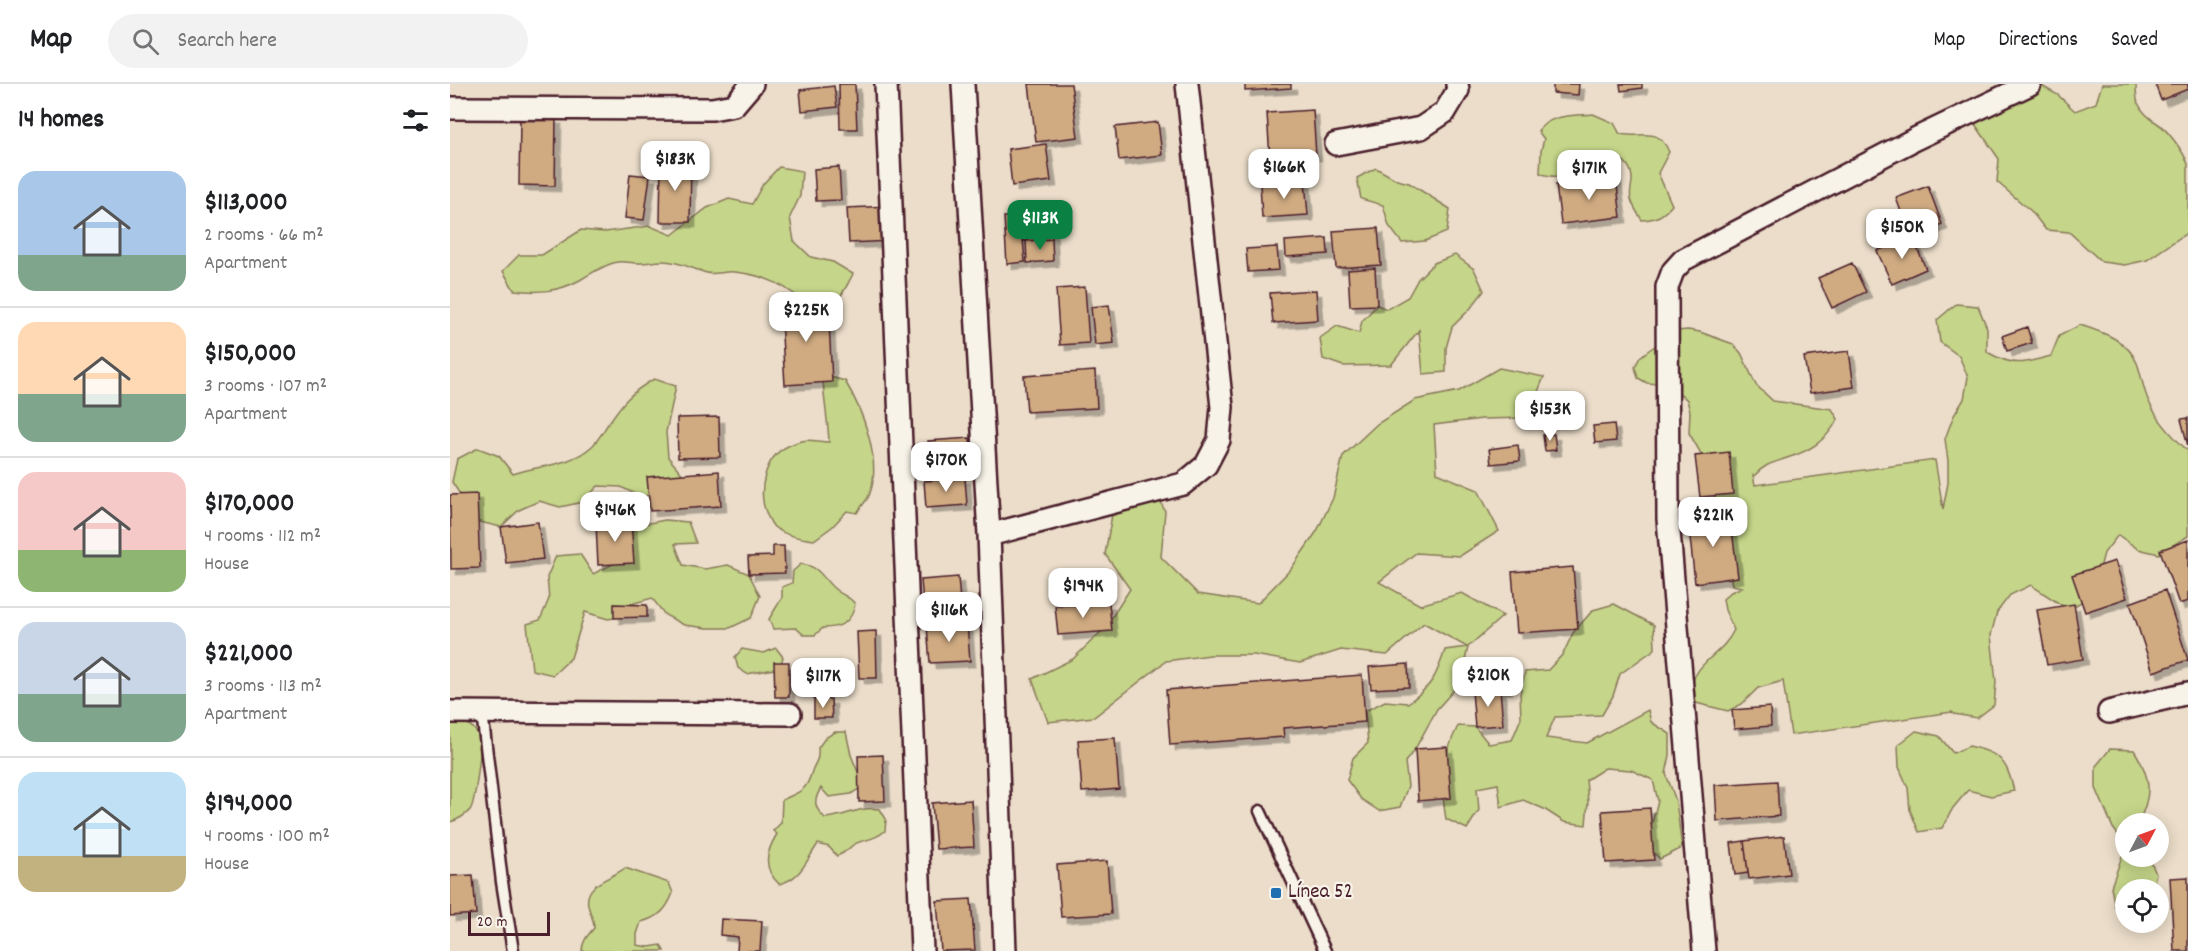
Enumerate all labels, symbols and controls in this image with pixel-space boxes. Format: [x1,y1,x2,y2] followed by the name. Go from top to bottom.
[108,14,528,68] search box
[30,21,72,61] text: Map
[129,25,162,58] icon: search
[177,26,277,57] text: Search here
[1934,26,1965,56] text: Map
[1998,26,2078,56] text: Directions
[2111,26,2158,56] text: Saved
[18,102,104,139] text: 14 homes
[399,104,432,137] icon: filters
[633,141,717,192] pin: $183K
[655,146,695,174] text: $183K
[1242,149,1326,200] pin: $166K
[1547,150,1631,201] pin: $171K
[1262,154,1306,182] text: $166K
[1571,155,1607,183] text: $171K
[204,185,288,222] text: $113,000
[66,195,138,267] icon: home
[998,200,1082,251] pin: $113K
[1021,205,1059,233] text: $113K
[1860,209,1944,260] pin: $150K
[1880,214,1924,242] text: $150K
[204,222,324,250] text: 2 rooms · 66 m²
[204,250,287,278] text: Apartment
[764,292,848,343] pin: $225K
[783,297,829,325] text: $225K
[204,336,297,373] text: $150,000
[66,346,138,418] icon: home
[204,373,327,401] text: 3 rooms · 107 m²
[1508,391,1592,442] pin: $153K
[1529,396,1571,424] text: $153K
[204,401,287,429] text: Apartment
[904,442,988,493] pin: $170K
[925,447,967,475] text: $170K
[204,486,294,523] text: $170,000
[573,492,657,543] pin: $146K
[66,496,138,568] icon: home
[594,497,636,525] text: $146K
[1671,497,1755,548] pin: $221K
[1692,502,1734,530] text: $221K
[204,523,321,551] text: 4 rooms · 112 m²
[204,551,249,579] text: House
[1041,568,1125,619] pin: $194K
[1062,573,1104,601] text: $194K
[907,592,991,643] pin: $116K
[930,597,968,625] text: $116K
[204,636,293,673] text: $221,000
[66,646,138,718] icon: home
[1446,657,1530,708] pin: $210K
[781,658,865,709] pin: $117K
[1466,662,1510,690] text: $210K
[805,663,841,691] text: $117K
[204,673,322,701] text: 3 rooms · 113 m²
[204,701,287,729] text: Apartment
[204,786,293,823] text: $194,000
[66,796,138,868] icon: home
[2115,813,2169,867] north arrow
[2115,813,2169,933] map controls
[204,823,330,851] text: 4 rooms · 100 m²
[204,851,249,879] text: House
[1288,878,1353,908] place label: Línea 52
[2115,879,2169,933] button: locate
[1269,886,1283,900] marker: Línea 52
[468,909,550,936] scale bar
[477,911,507,934] text: 20 m

